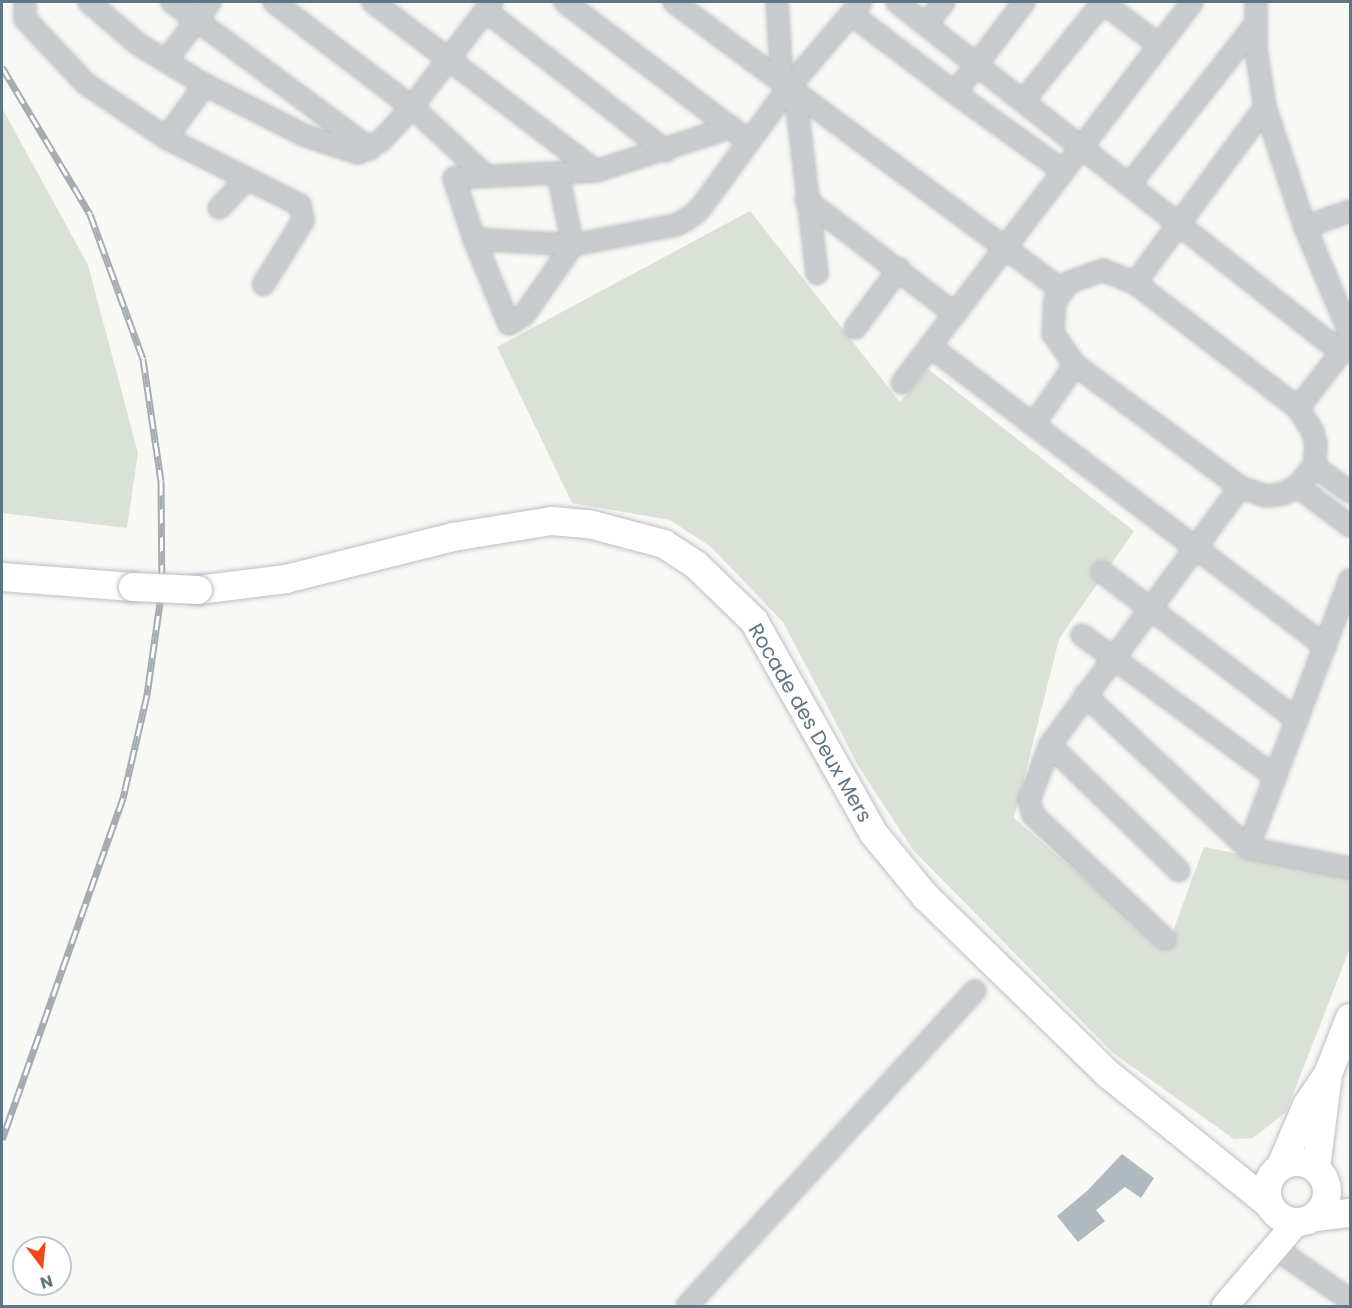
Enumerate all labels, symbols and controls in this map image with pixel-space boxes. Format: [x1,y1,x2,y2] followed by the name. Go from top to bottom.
[743,619,877,827] street label: Rocade des Deux Mers
[12,1236,72,1296] north arrow
[38,1269,56,1295] text: N

